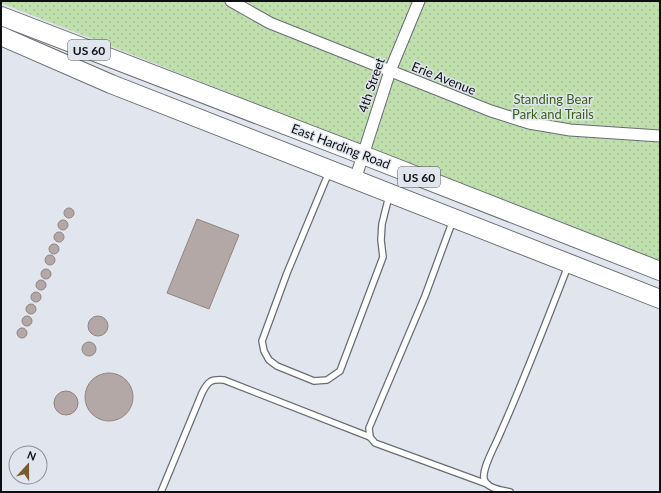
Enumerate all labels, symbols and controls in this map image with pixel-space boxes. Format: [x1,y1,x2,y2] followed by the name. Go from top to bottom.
[68,40,110,60] road number: US 60
[354,55,388,115] street label: 4th Street
[409,58,479,98] street label: Erie Avenue
[512,91,594,122] park label: Standing Bear Park and Trails
[289,120,393,172] street label: East Harding Road
[398,167,440,187] road number: US 60
[8,445,48,485] north arrow
[25,448,38,463] text: N

